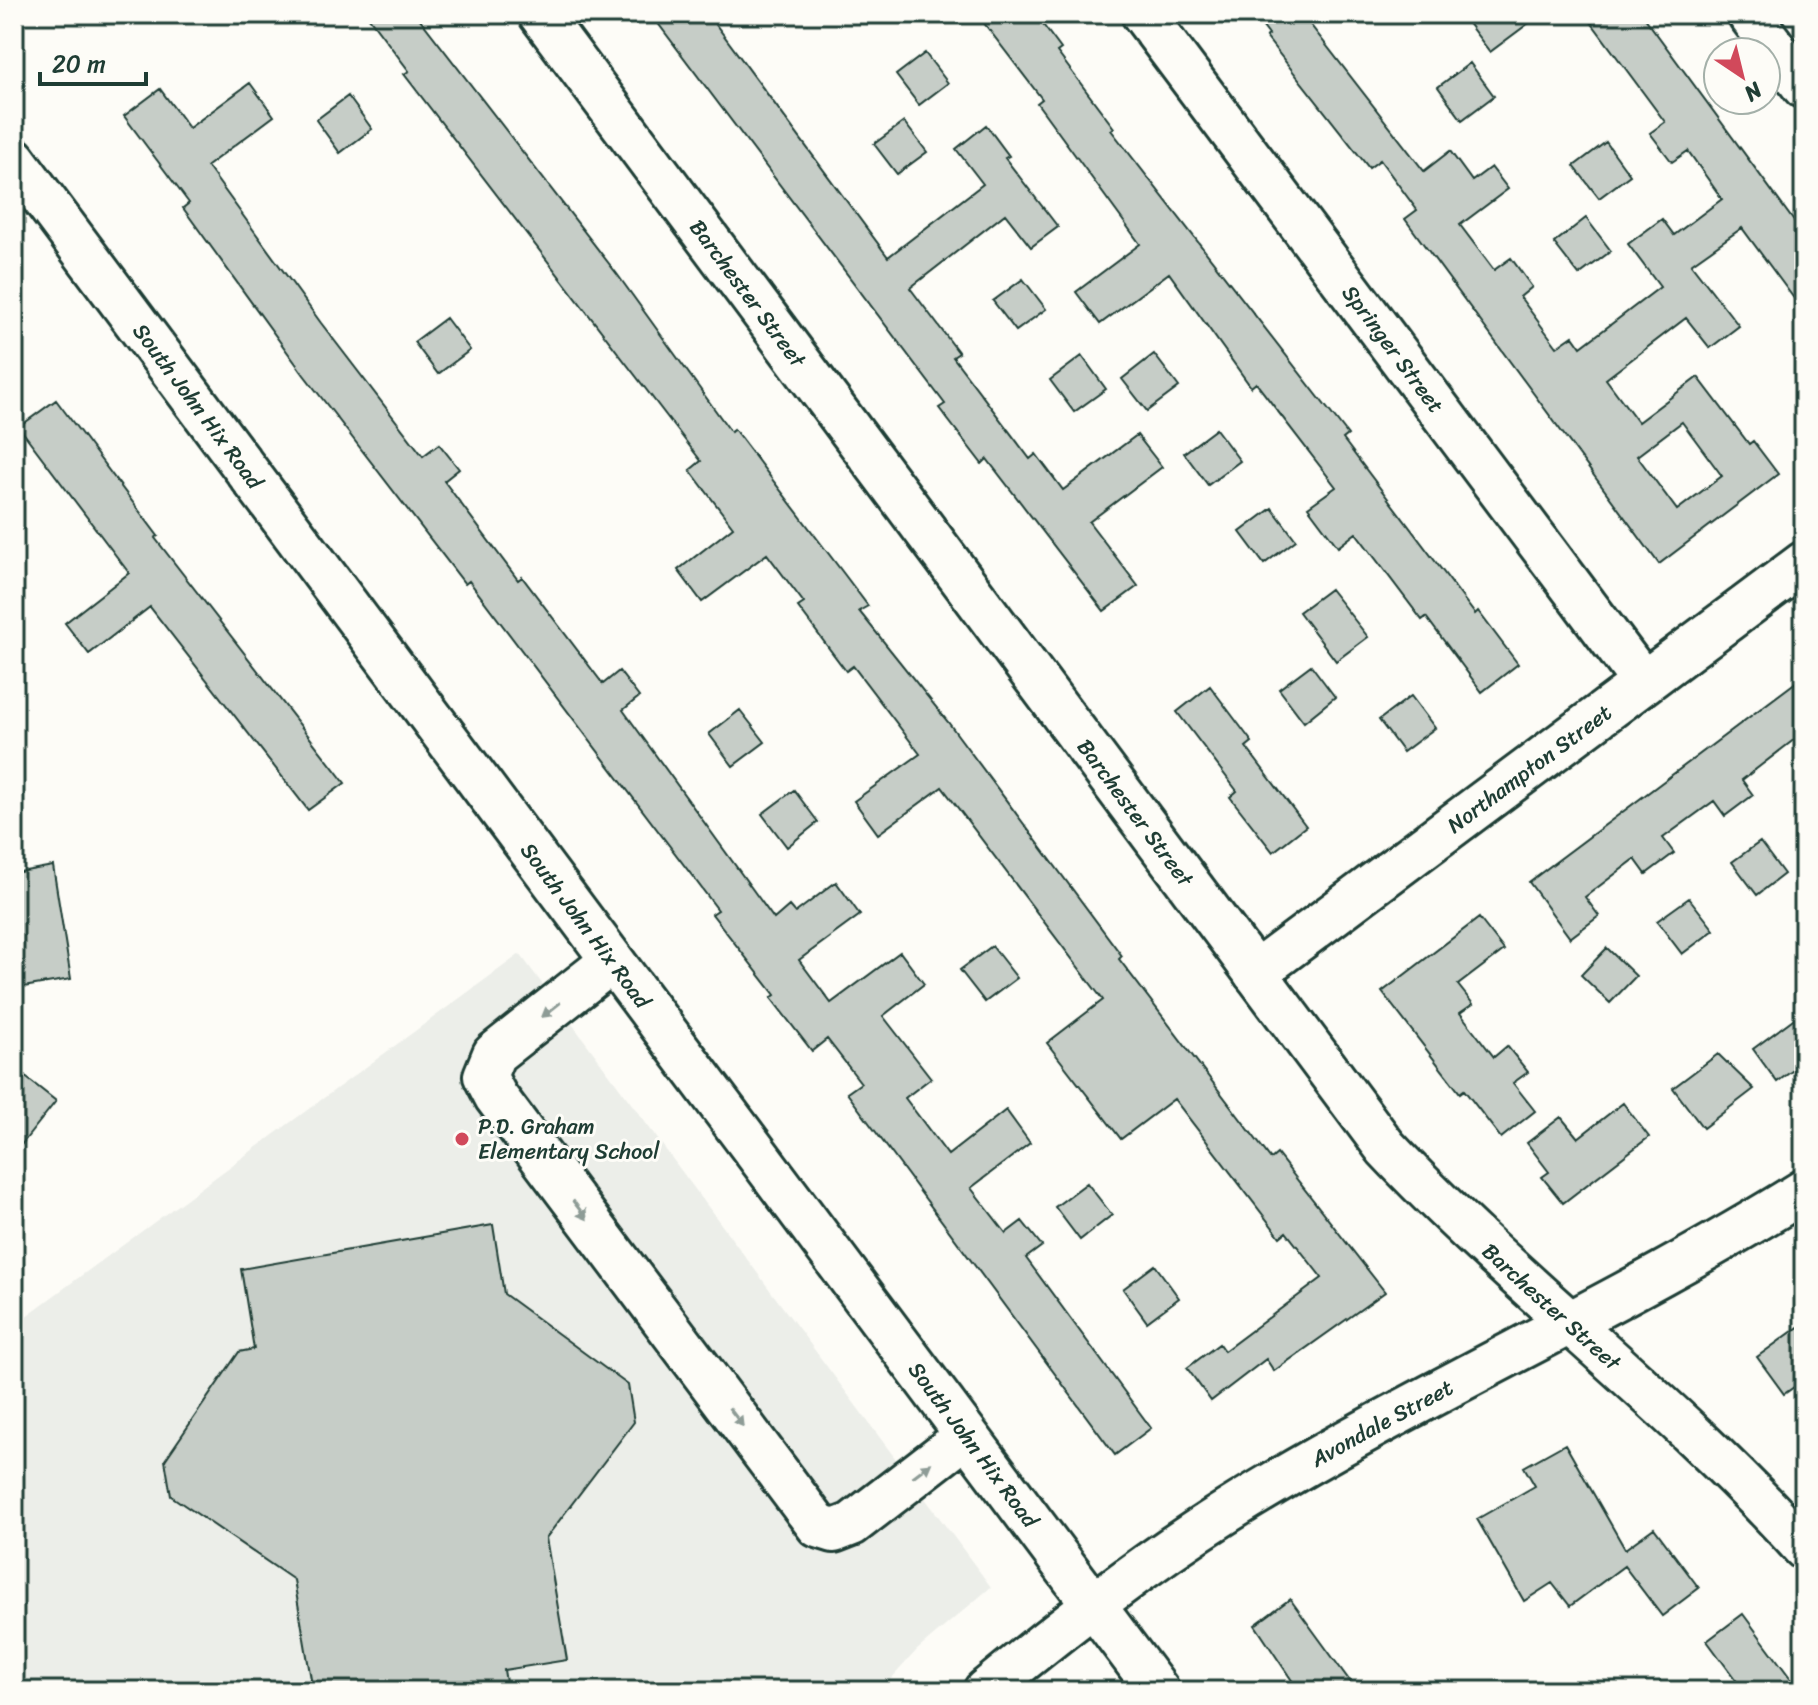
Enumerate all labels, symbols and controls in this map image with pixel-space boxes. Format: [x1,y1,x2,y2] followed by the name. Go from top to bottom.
[40,36,146,86] scale bar
[1702,36,1782,116] north arrow
[52,43,106,85] text: 20 m
[1735,71,1771,113] text: N
[679,211,817,377] street label: Barchester Street
[1332,276,1455,422] street label: Springer Street
[122,314,274,499] street label: South John Hix Road
[1438,694,1621,844] street label: Northampton Street
[1067,730,1204,896] street label: Barchester Street
[510,834,662,1018] street label: South John Hix Road
[541,1001,561,1018] one-way arrow
[478,1107,660,1171] place label: P.D. Graham Elementary School
[453,1130,471,1148] marker: P.D. Graham Elementary School
[572,1199,588,1220] one-way arrow
[1473,1233,1631,1381] street label: Barchester Street
[898,1353,1050,1537] street label: South John Hix Road
[1302,1368,1461,1478] street label: Avondale Street
[728,1407,744,1428] one-way arrow
[911,1462,932,1478] one-way arrow

